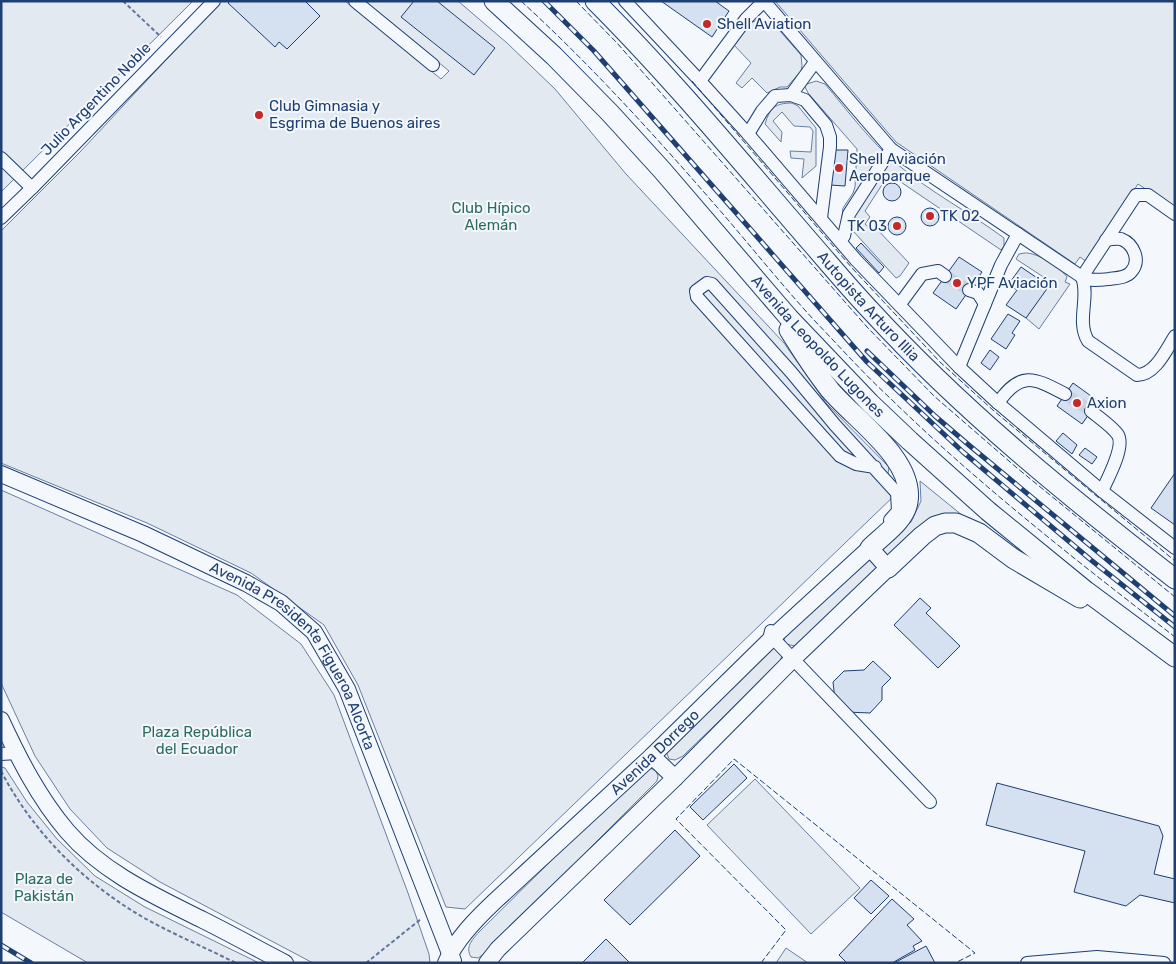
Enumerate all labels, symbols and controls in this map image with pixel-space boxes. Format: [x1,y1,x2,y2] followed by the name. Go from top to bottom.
[717,15,811,33] place label: Shell Aviation
[701,18,713,30] marker: Shell Aviation
[37,39,155,159] street label: Julio Argentino Noble
[269,97,441,132] place label: Club Gimnasia y Esgrima de Buenos aires
[253,109,265,121] marker: Club Gimnasia y Esgrima de Buenos aires
[849,150,946,185] place label: Shell Aviación Aeroparque
[833,162,845,174] marker: Shell Aviación Aeroparque
[451,199,531,234] park label: Club Hípico Alemán
[940,207,980,225] place label: TK 02
[924,210,936,222] marker: TK 02
[847,217,887,235] place label: TK 03
[891,220,903,232] marker: TK 03
[813,248,923,365] street label: Autopista Arturo Illia
[748,272,889,421] street label: Avenida Leopoldo Lugones
[967,274,1058,292] place label: YPF Aviación
[951,277,963,289] marker: YPF Aviación
[1087,394,1126,412] place label: Axion
[1071,397,1083,409] marker: Axion
[207,558,379,753] street label: Avenida Presidente Figueroa Alcorta
[607,706,703,799] street label: Avenida Dorrego
[142,723,252,758] park label: Plaza República del Ecuador
[14,870,74,905] park label: Plaza de Pakistán

